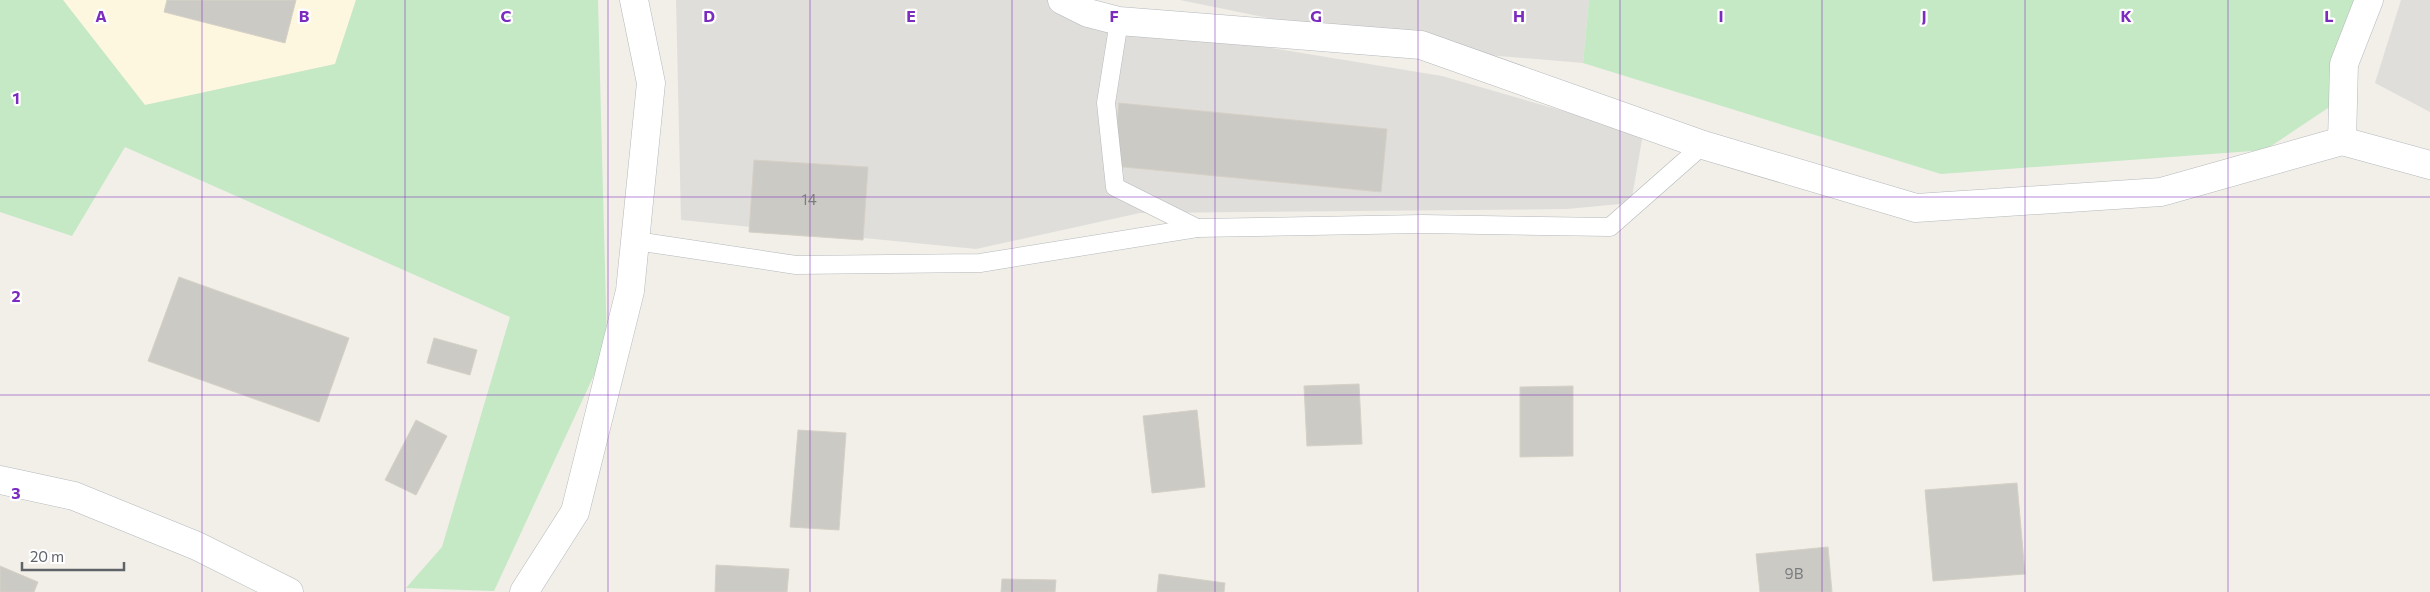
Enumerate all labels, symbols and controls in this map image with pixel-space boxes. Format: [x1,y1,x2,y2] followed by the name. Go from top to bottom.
[95,6,107,25] text: A
[299,6,310,25] text: B
[501,6,512,25] text: C
[703,6,715,25] text: D
[906,6,916,25] text: E
[1109,6,1119,25] text: F
[1310,6,1322,25] text: G
[1513,6,1525,25] text: H
[1718,6,1724,25] text: I
[1921,6,1927,25] text: J
[2120,6,2132,25] text: K
[2324,6,2334,25] text: L
[12,88,20,107] text: 1
[801,190,817,208] house number: 14
[11,286,21,305] text: 2
[11,483,21,502] text: 3
[22,540,125,572] scale bar
[30,547,64,565] text: 20 m
[1785,564,1804,582] house number: 9В

